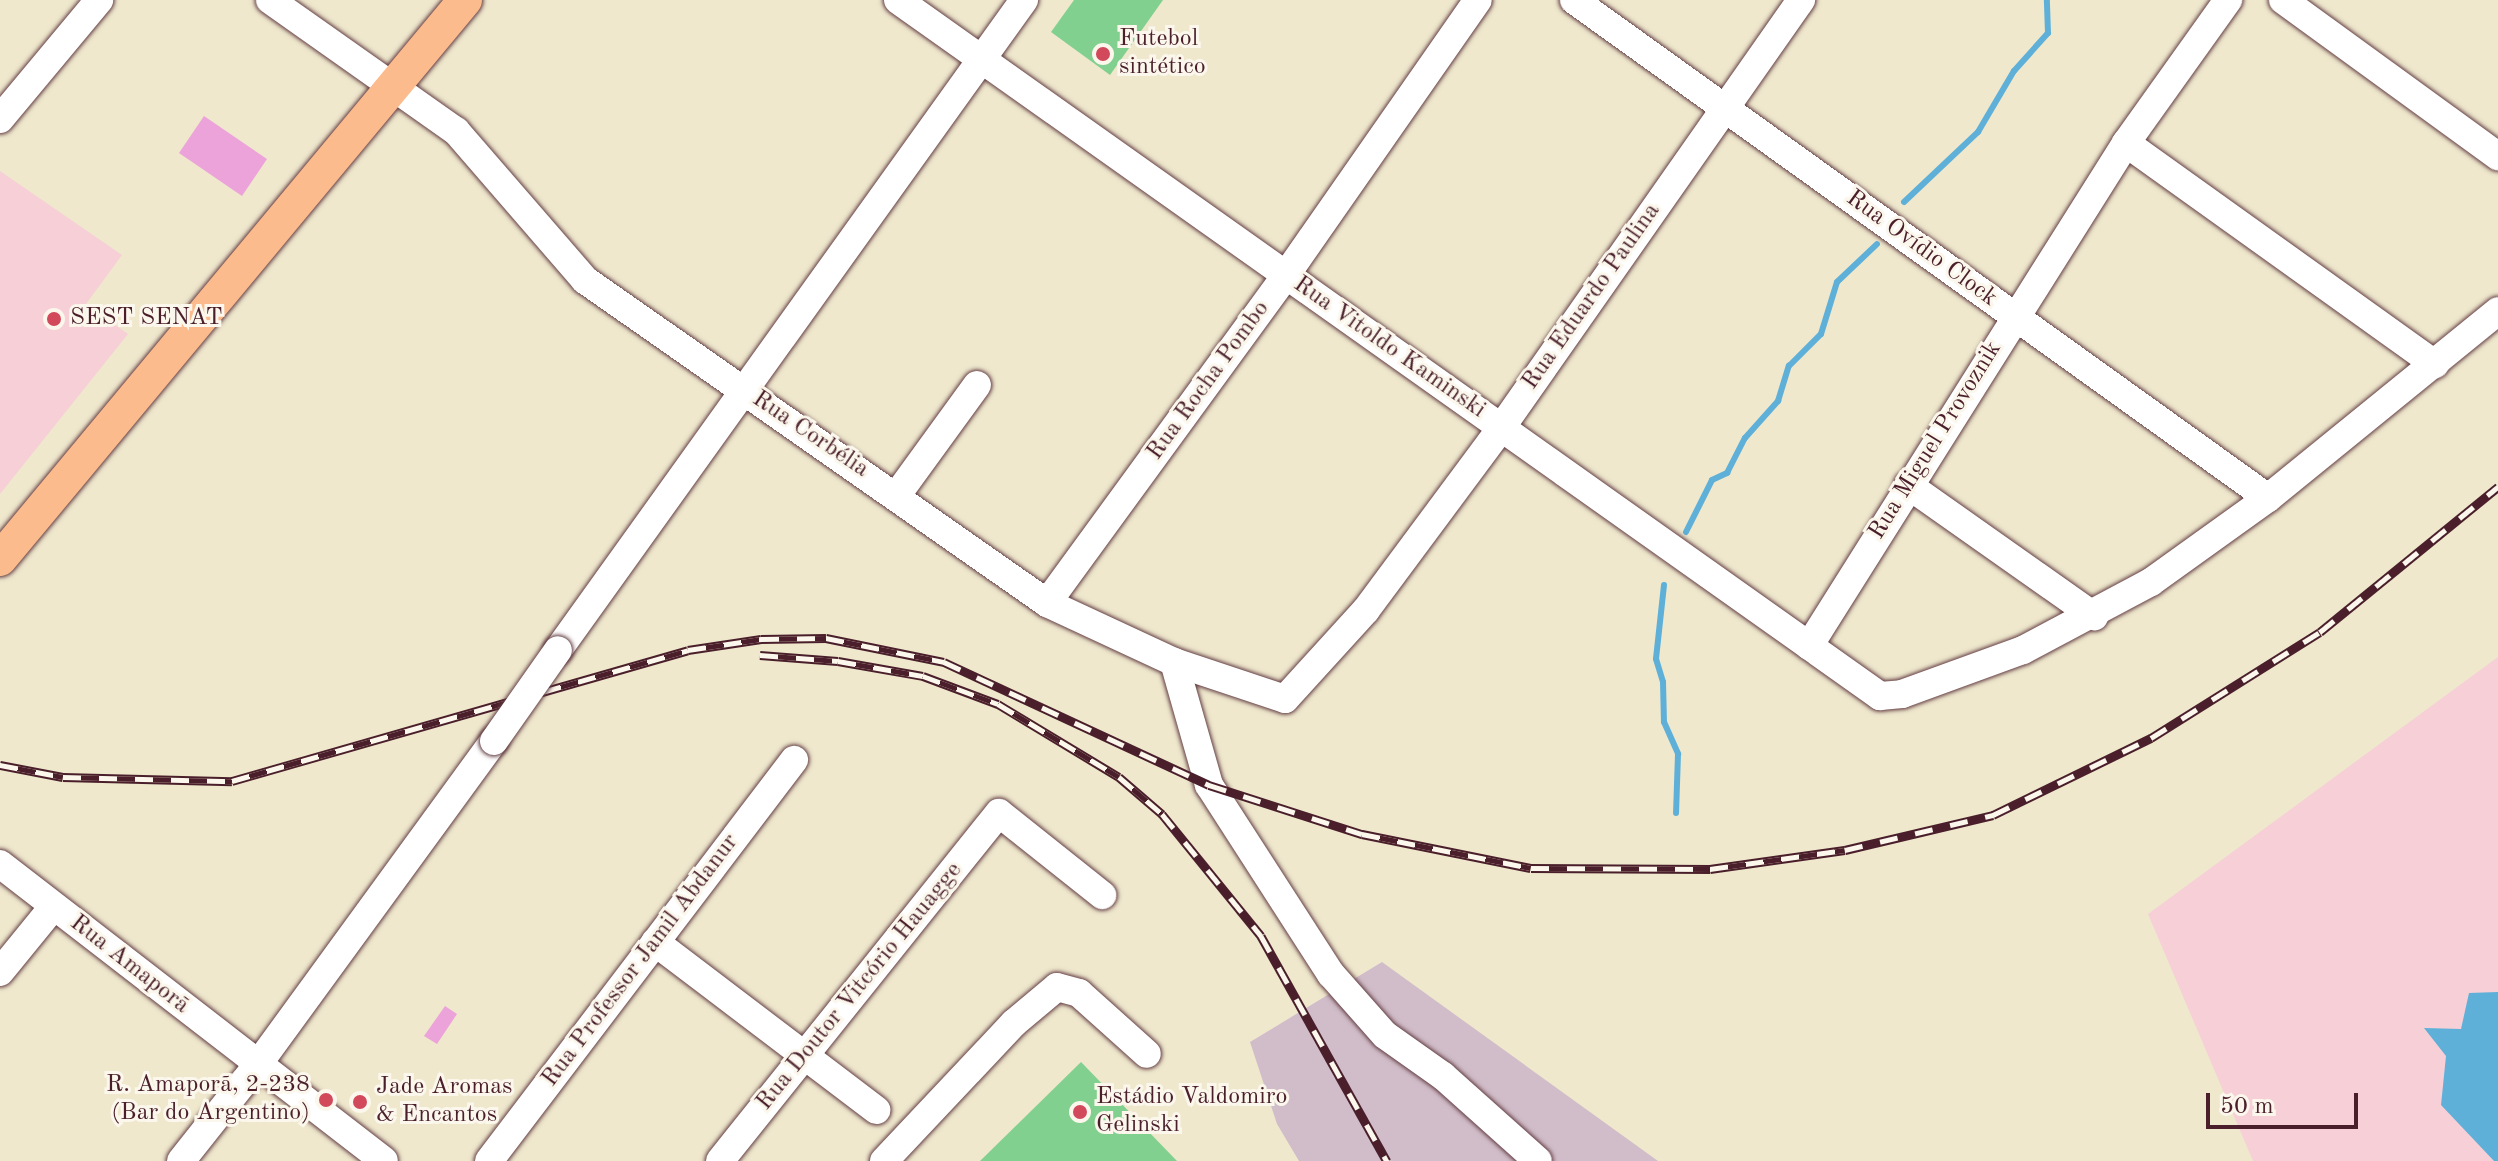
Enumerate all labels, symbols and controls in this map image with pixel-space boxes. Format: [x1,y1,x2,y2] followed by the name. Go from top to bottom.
[1119,26,1206,82] place label: Futebol sintético
[1094,45,1112,63] marker: Futebol sintético
[1840,185,2002,313] street label: Rua Ovídio Clock
[1517,198,1667,396] street label: Rua Eduardo Paulina
[1287,271,1491,425] street label: Rua Vitoldo Kaminski
[1142,296,1276,466] street label: Rua Rocha Pombo
[70,305,223,333] place label: SEST SENAT
[45,310,63,328] marker: SEST SENAT
[1863,337,2009,545] street label: Rua Miguel Provoznik
[746,385,874,485] street label: Rua Corbélia
[536,829,746,1093] street label: Rua Professor Jamil Abdanur
[751,857,969,1117] street label: Rua Doutor Vitcório Hauagge
[63,909,195,1021] street label: Rua Amaporã
[106,1072,310,1128] place label: R. Amaporã, 2-238 (Bar do Argentino)
[376,1074,513,1130] place label: Jade Aromas & Encantos
[2210,1077,2362,1127] scale bar
[1096,1084,1288,1140] place label: Estádio Valdomiro Gelinski
[317,1091,335,1109] marker: R. Amaporã, 2-238 (Bar do Argentino)
[351,1093,369,1111] marker: Jade Aromas & Encantos
[2220,1095,2274,1119] text: 50 m
[1071,1103,1089,1121] marker: Estádio Valdomiro Gelinski

